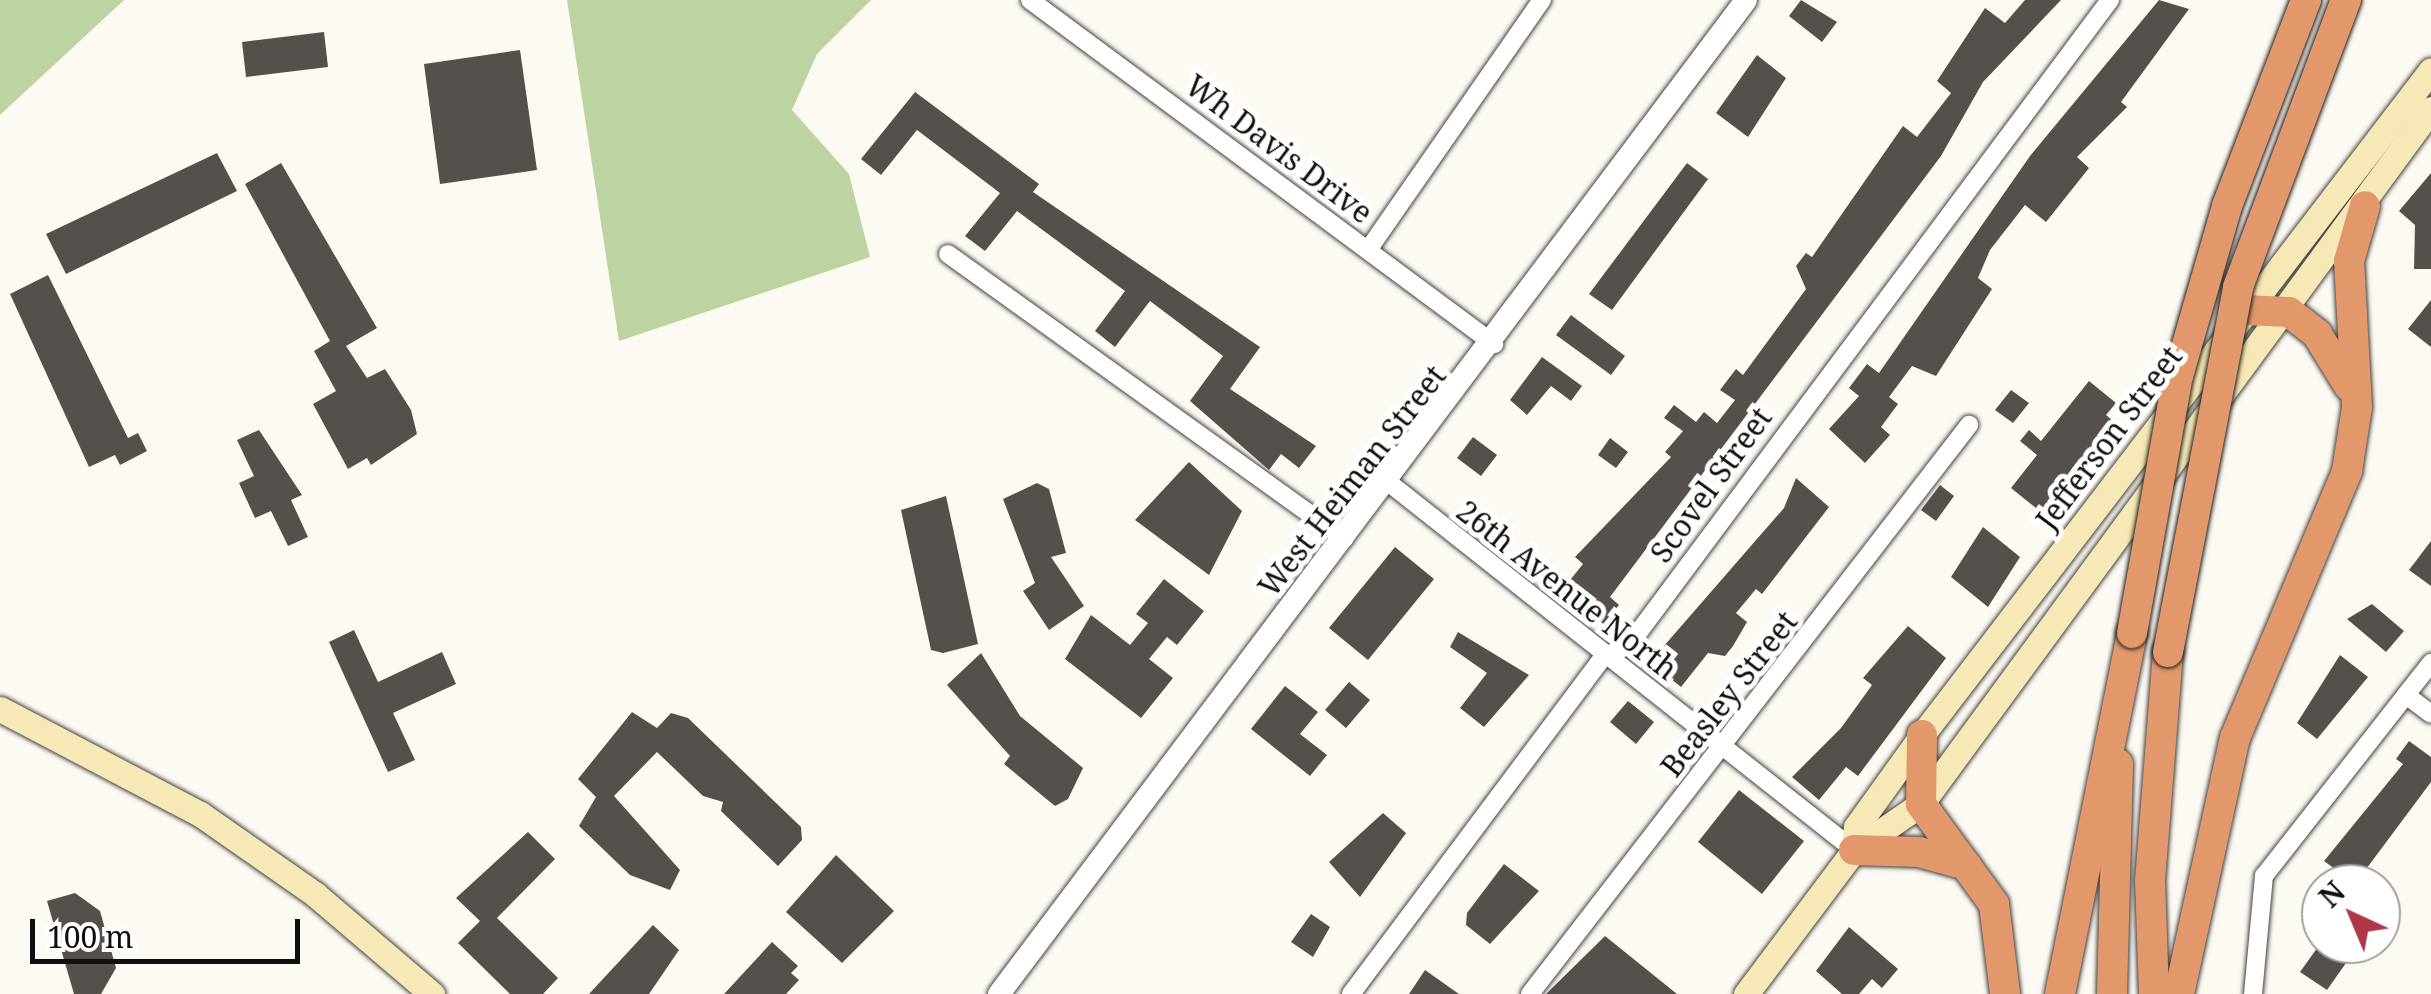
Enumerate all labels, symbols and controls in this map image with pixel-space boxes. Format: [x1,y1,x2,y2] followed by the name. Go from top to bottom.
[1179,67,1379,231] street label: Wh Davis Drive
[2028,339,2190,537] street label: Jefferson Street
[1251,358,1453,604] street label: West Heiman Street
[1643,401,1779,569] street label: Scovel Street
[1450,493,1684,687] street label: 26th Avenue North
[1653,604,1805,784] street label: Beasley Street
[2301,864,2401,964] north arrow
[2310,873,2353,915] text: N
[35,899,305,961] scale bar
[47,916,133,957] text: 100 m

